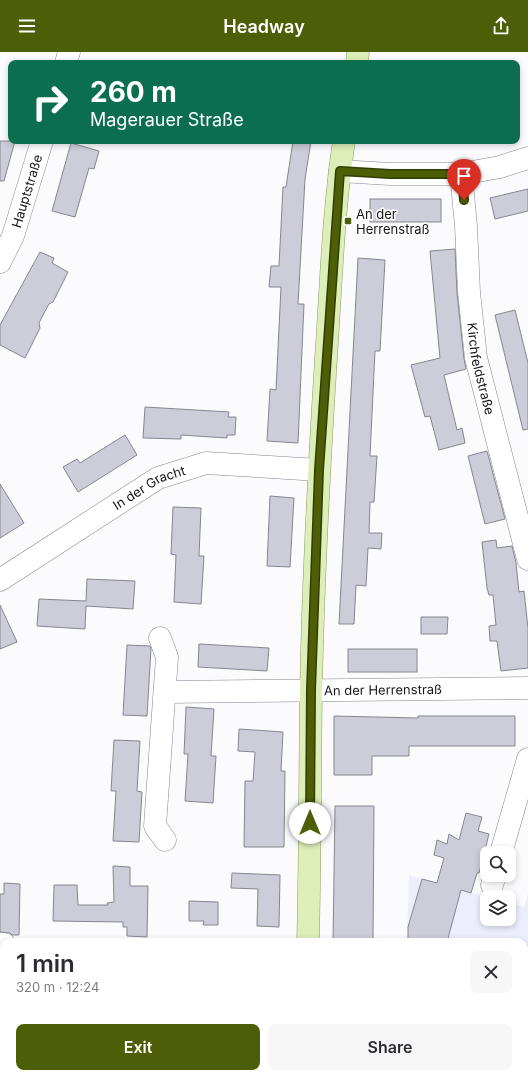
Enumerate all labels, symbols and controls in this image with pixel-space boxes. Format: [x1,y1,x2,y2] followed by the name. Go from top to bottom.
[16,15,38,37] icon: menu
[490,15,512,37] icon: share
[223,16,305,37] text: Headway
[90,75,177,109] text: 260 m
[24,76,76,128] icon: right
[90,109,244,130] text: Magerauer Straße
[8,153,45,230] street label: Hauptstraße
[447,159,481,200] pin
[453,165,475,187] icon: arrive
[356,206,430,237] place label: An der Herrenstraß
[343,216,353,226] marker: An der Herrenstraß
[464,322,498,416] street label: Kirchfeldstraße
[110,462,187,513] street label: In der Gracht
[324,681,442,698] street label: An der Herrenstraß
[289,802,331,844] position arrow
[480,846,516,926] map controls
[480,846,516,882] button: search
[480,890,516,926] button: layers
[16,949,75,978] text: 1 min
[470,951,512,993] button: close
[16,979,99,995] text: 320 m · 12:24
[16,1024,260,1070] button: Exit
[268,1024,512,1070] button: Share

